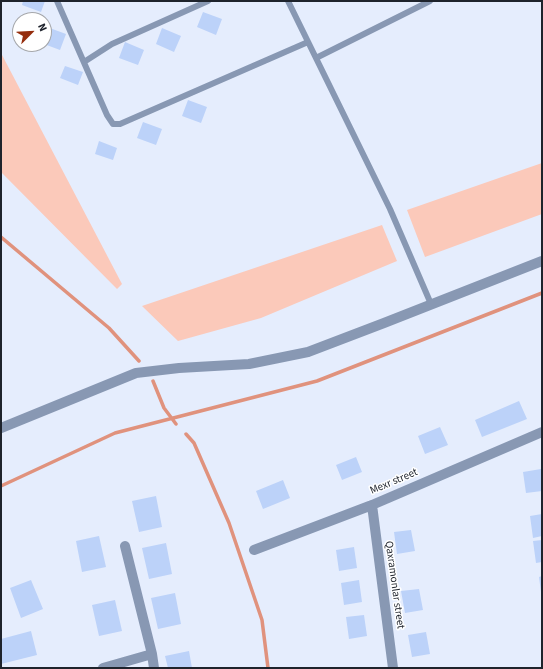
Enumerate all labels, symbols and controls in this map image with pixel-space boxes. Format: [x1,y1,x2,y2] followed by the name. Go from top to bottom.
[12,12,52,52] north arrow
[34,21,51,34] text: N
[368,466,420,498] street label: Mexr street
[381,540,407,630] street label: Qaxramonlar street

